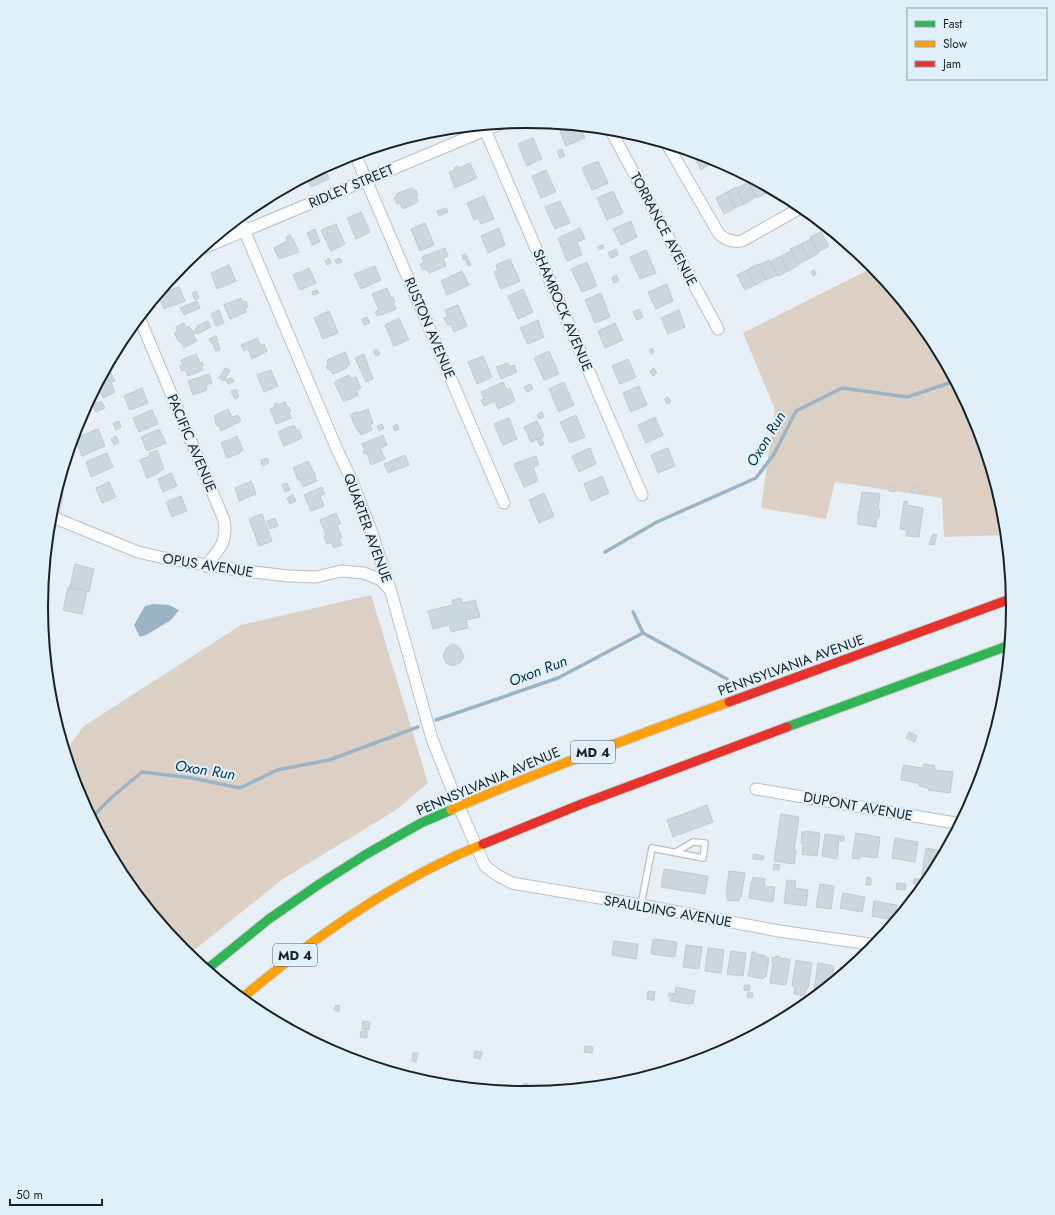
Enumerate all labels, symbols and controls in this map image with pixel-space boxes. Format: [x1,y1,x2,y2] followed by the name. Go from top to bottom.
[907,8,1047,80] legend
[943,15,962,33] text: Fast
[943,35,968,53] text: Slow
[941,55,961,73] text: Jam
[305,159,397,213] street label: RIDLEY STREET
[626,169,702,289] street label: TORRANCE AVENUE
[528,246,598,374] street label: SHAMROCK AVENUE
[400,274,460,382] street label: RUSTON AVENUE
[162,391,222,495] street label: PACIFIC AVENUE
[741,407,791,471] water label: Oxon Run
[339,470,397,586] street label: QUARTER AVENUE
[161,548,255,582] street label: OPUS AVENUE
[715,629,867,701] street label: PENNSYLVANIA AVENUE
[506,650,570,692] water label: Oxon Run
[571,741,615,763] road number: MD 4
[413,742,563,820] street label: PENNSYLVANIA AVENUE
[173,754,237,786] water label: Oxon Run
[802,787,914,825] street label: DUPONT AVENUE
[602,890,734,932] street label: SPAULDING AVENUE
[273,944,317,966] road number: MD 4
[10,1181,102,1207] scale bar
[16,1186,43,1204] text: 50 m

